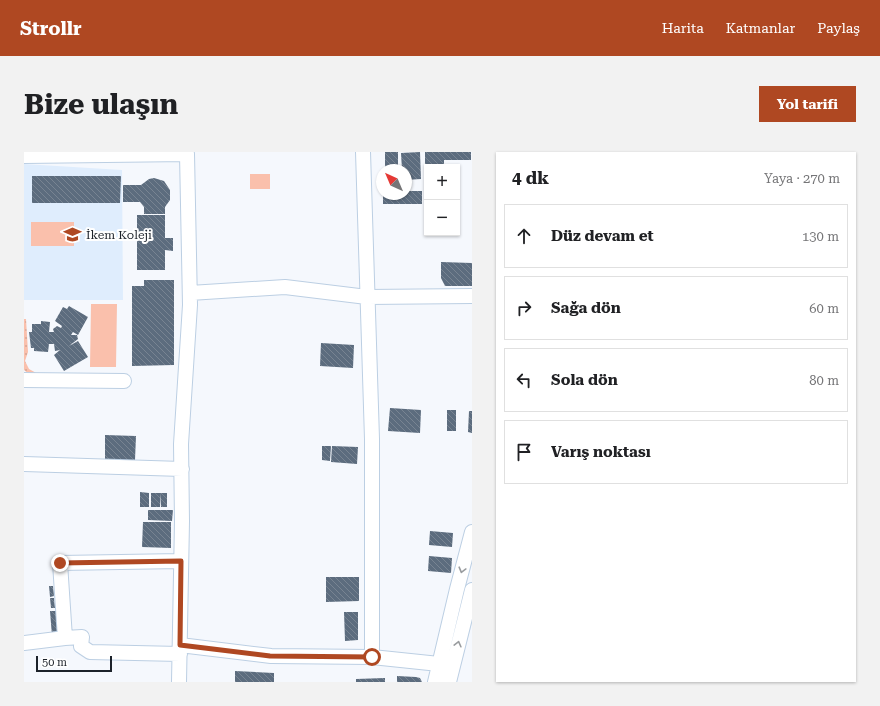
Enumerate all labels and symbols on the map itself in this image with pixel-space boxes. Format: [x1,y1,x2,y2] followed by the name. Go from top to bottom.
[376,164,412,200] north arrow
[63,225,83,245] school or university icon: İkem Koleji
[86,228,152,242] place label: İkem Koleji
[51,554,69,572] route end
[458,566,467,573] one-way arrow
[454,641,462,647] one-way arrow
[363,648,381,666] route start
[36,654,112,673] scale bar

